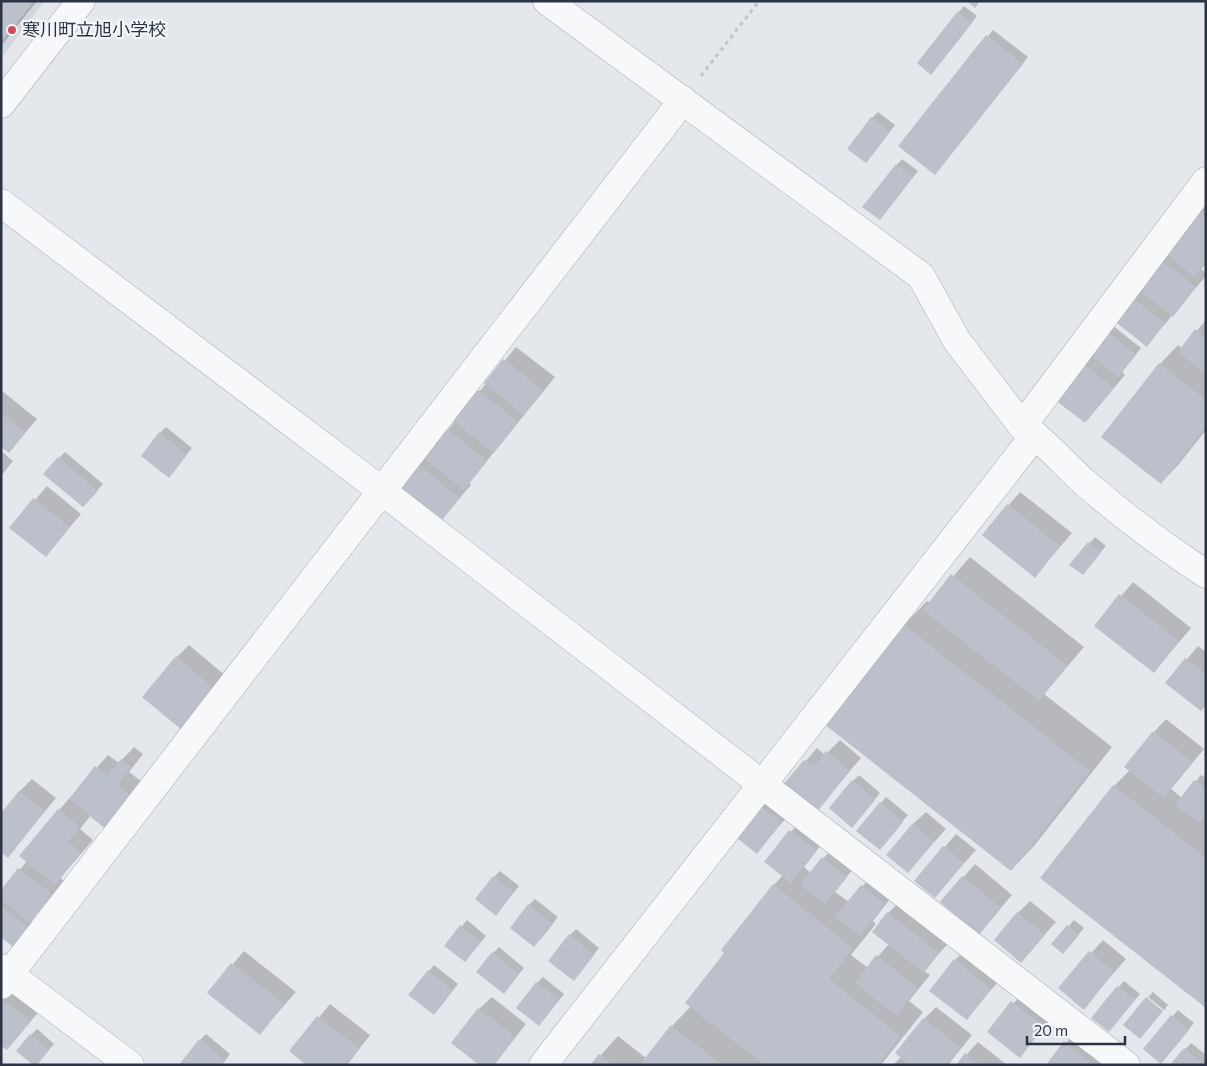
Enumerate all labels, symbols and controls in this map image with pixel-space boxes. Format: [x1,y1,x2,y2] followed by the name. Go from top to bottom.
[22,18,166,40] place label: 寒川町立旭小学校
[6,24,18,36] marker: 寒川町立旭小学校
[1027,1014,1124,1046] scale bar
[1034,1021,1068,1039] text: 20 m

